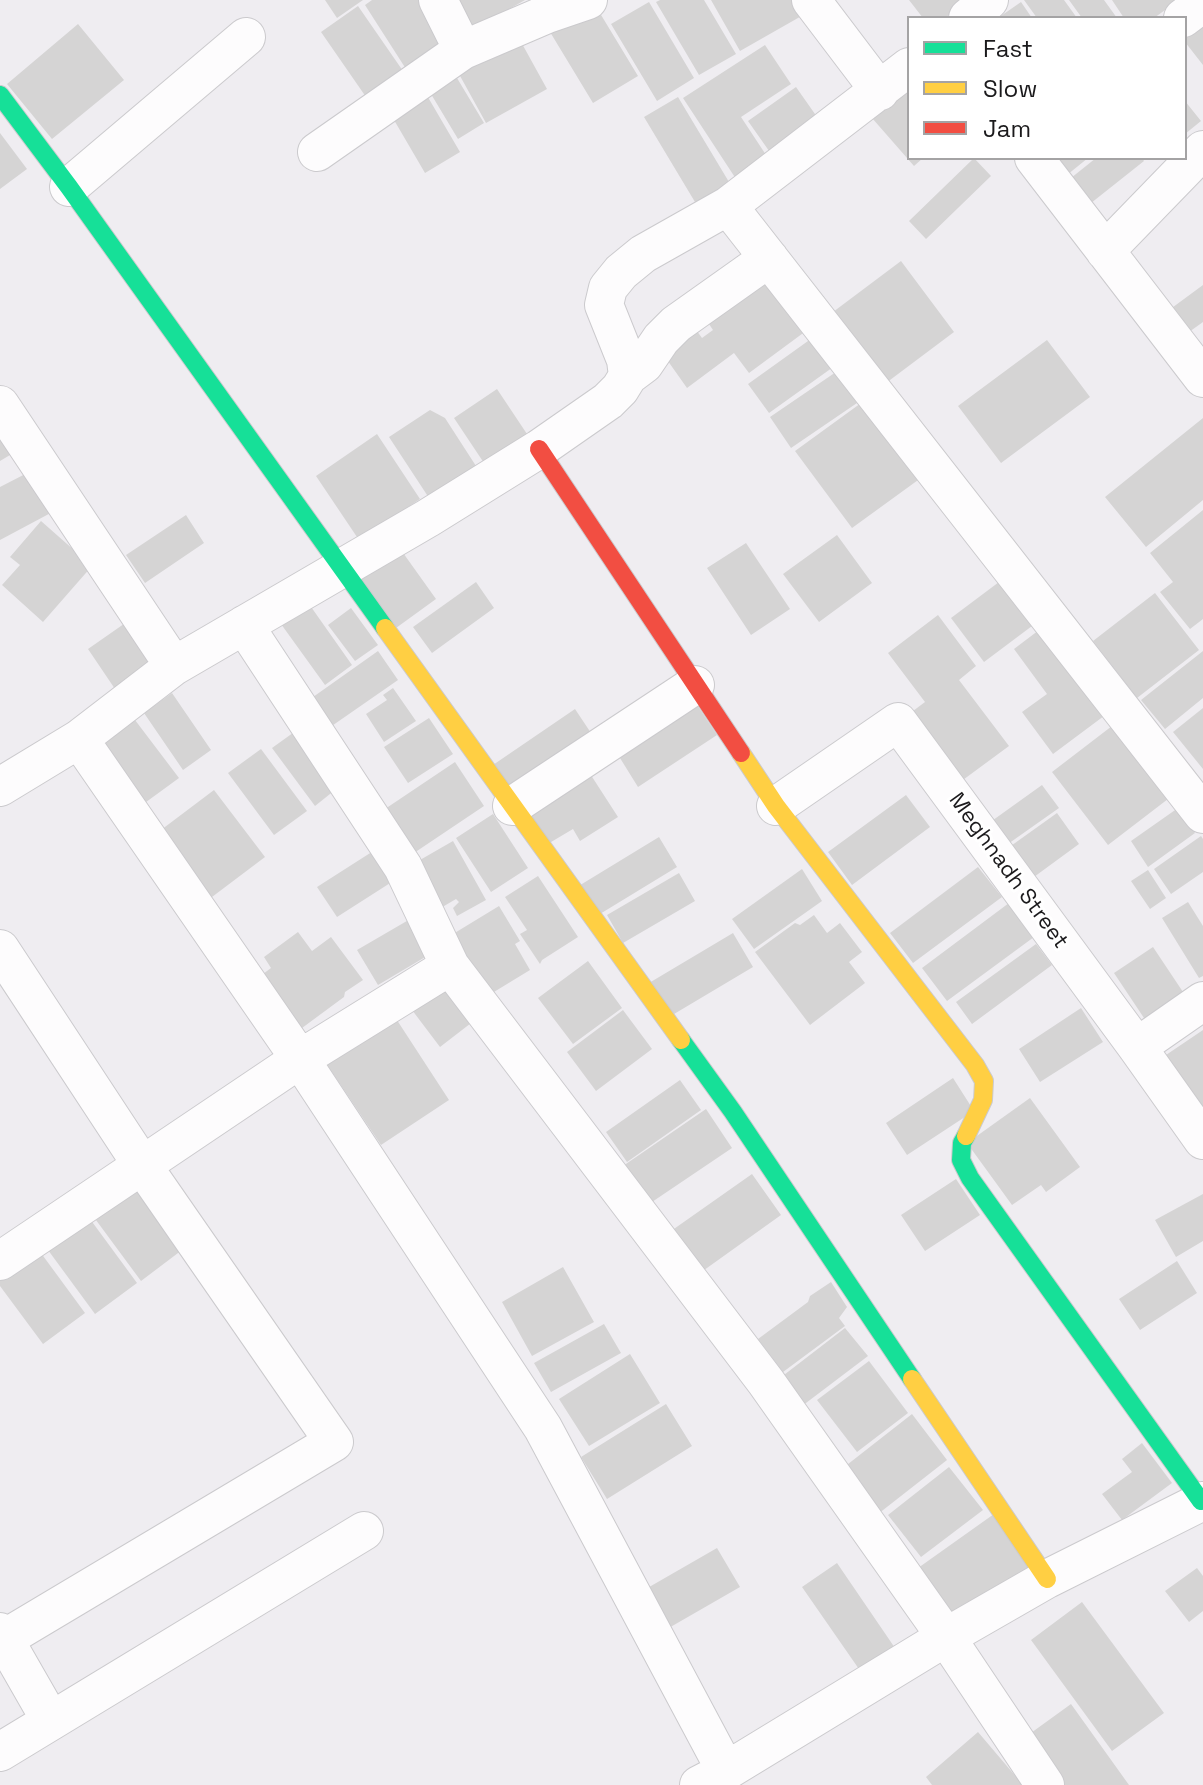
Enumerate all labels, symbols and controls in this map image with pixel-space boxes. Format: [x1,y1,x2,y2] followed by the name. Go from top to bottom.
[907,16,1187,160] legend
[983,33,1033,64] text: Fast
[983,73,1037,104] text: Slow
[983,113,1031,144] text: Jam
[943,788,1073,954] street label: Meghnadh Street

